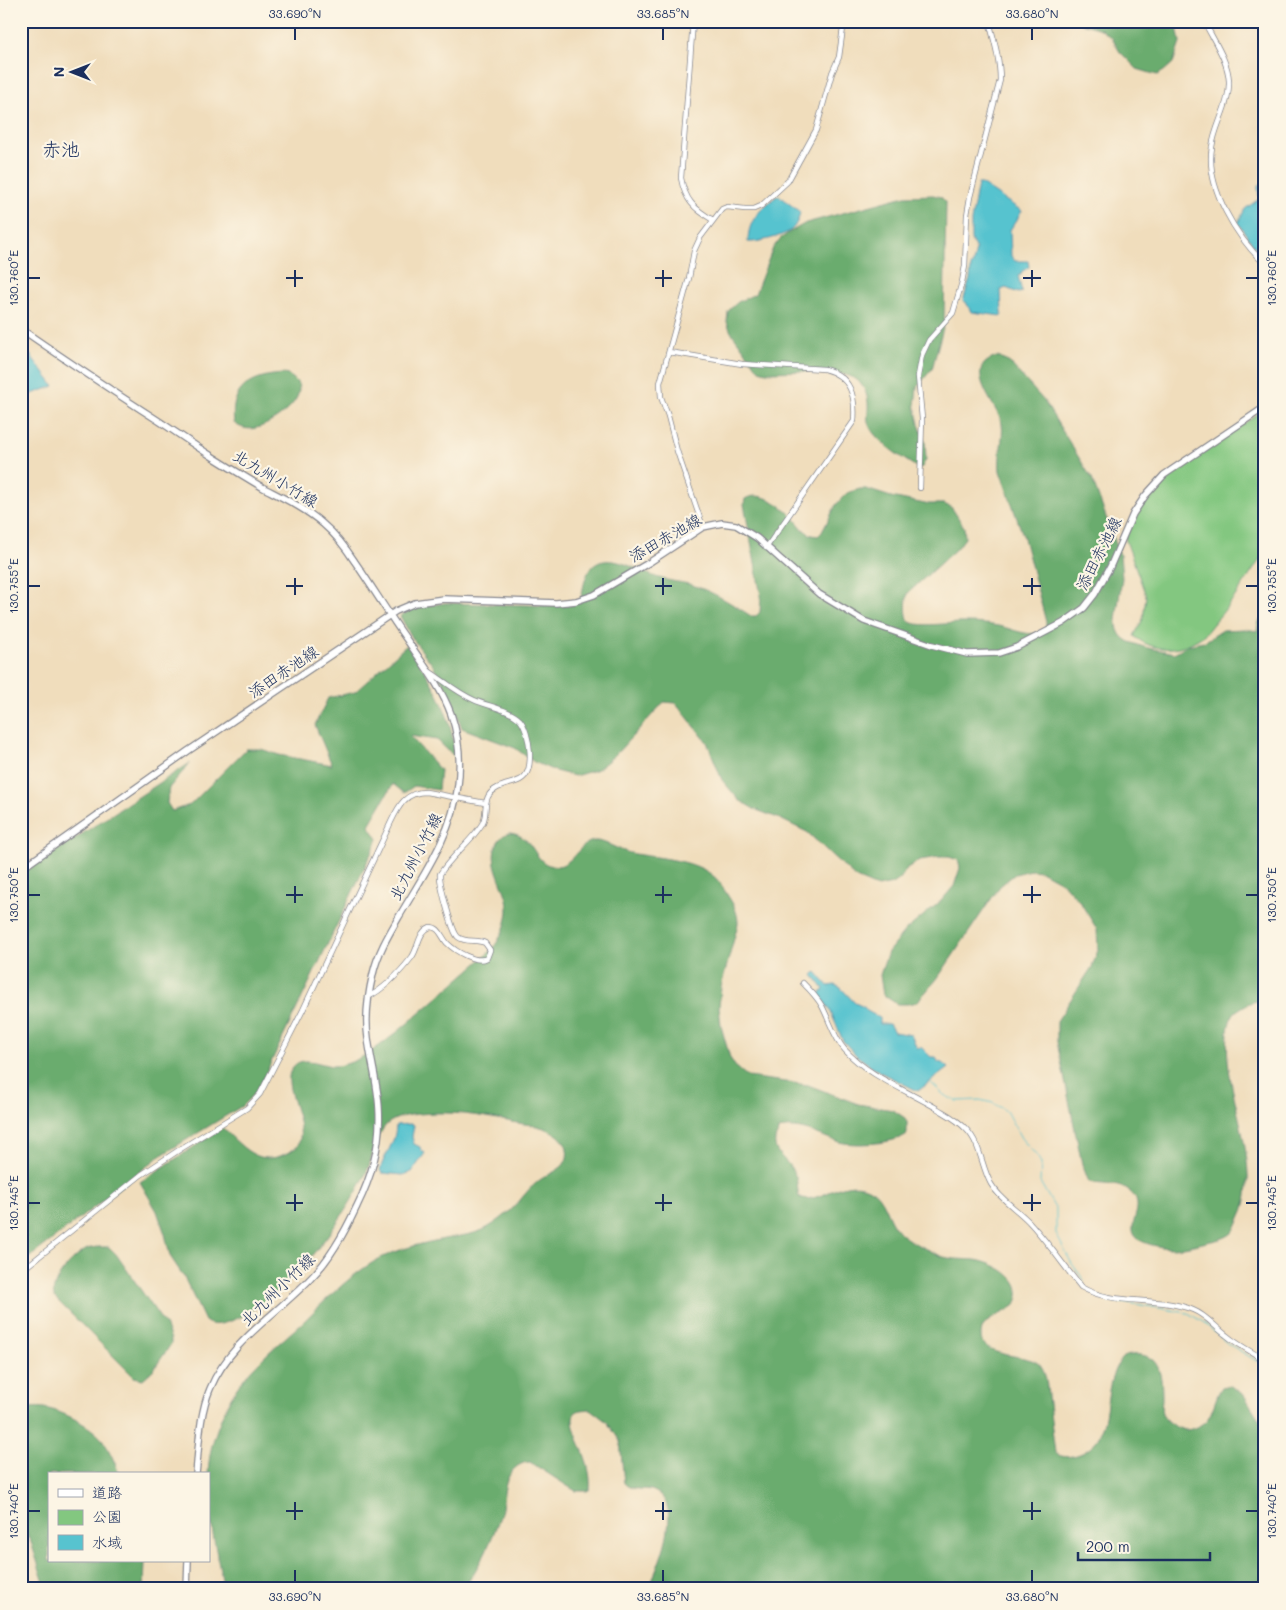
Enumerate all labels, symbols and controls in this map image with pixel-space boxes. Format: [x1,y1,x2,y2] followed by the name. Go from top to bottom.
[269,5,321,21] text: 33.690°N
[637,5,689,21] text: 33.685°N
[1005,5,1059,21] text: 33.680°N
[48,48,98,98] north arrow
[49,67,68,77] text: N
[42,136,80,161] district label: 赤池
[5,250,21,306] text: 130.760°E
[1263,250,1279,306] text: 130.760°E
[229,444,323,512] street label: 北九州小竹線
[625,508,705,566] street label: 添田赤池線
[1070,513,1126,593] street label: 添田赤池線
[5,558,21,614] text: 130.755°E
[1263,558,1279,614] text: 130.755°E
[244,640,322,702] street label: 添田赤池線
[384,808,446,904] street label: 北九州小竹線
[5,867,21,923] text: 130.750°E
[1263,867,1279,923] text: 130.750°E
[5,1175,21,1231] text: 130.745°E
[1263,1175,1279,1231] text: 130.745°E
[235,1248,319,1330] street label: 北九州小竹線
[48,1472,210,1562] legend
[92,1482,122,1502] text: 道路
[5,1483,21,1539] text: 130.740°E
[1263,1483,1279,1539] text: 130.740°E
[92,1506,122,1526] text: 公園
[1078,1530,1211,1562] scale bar
[92,1532,122,1552] text: 水域
[1086,1536,1130,1556] text: 200 m
[269,1588,321,1604] text: 33.690°N
[637,1588,689,1604] text: 33.685°N
[1005,1588,1059,1604] text: 33.680°N

